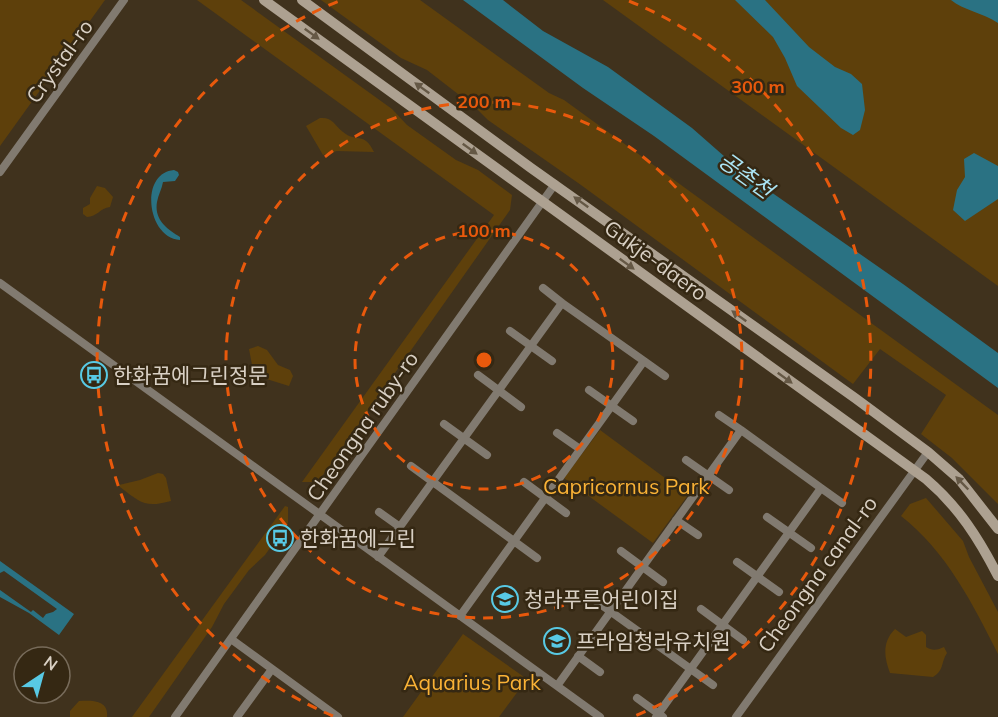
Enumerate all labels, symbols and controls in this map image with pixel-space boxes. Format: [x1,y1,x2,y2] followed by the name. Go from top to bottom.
[20,14,98,108] street label: Crystal-ro
[303,28,319,40] one-way arrow
[731,75,785,98] text: 300 m
[415,82,431,94] one-way arrow
[457,90,511,113] text: 200 m
[461,143,477,155] one-way arrow
[713,146,781,206] water label: 공촌천
[573,196,589,208] one-way arrow
[600,214,712,306] street label: Gukje-daero
[457,219,511,242] text: 100 m
[619,258,635,270] one-way arrow
[731,310,747,322] one-way arrow
[301,346,423,506] street label: Cheongna ruby-ro
[474,350,494,370] centre of rings
[79,360,109,390] bus stop icon: 한화꿈에그린정문
[113,362,268,388] place label: 한화꿈에그린정문
[778,371,793,383] one-way arrow
[543,473,709,499] park label: Capricornus Park
[955,475,969,490] one-way arrow
[752,491,882,657] street label: Cheongna canal-ro
[265,523,295,553] bus stop icon: 한화꿈에그린
[300,525,416,551] place label: 한화꿈에그린
[490,584,520,614] school or university icon: 청라푸른어린이집
[524,586,679,612] place label: 청라푸른어린이집
[542,626,572,656] school or university icon: 프라임청라유치원
[576,628,731,654] place label: 프라임청라유치원
[12,645,72,705] north arrow
[40,651,62,675] text: N
[403,669,541,695] park label: Aquarius Park

